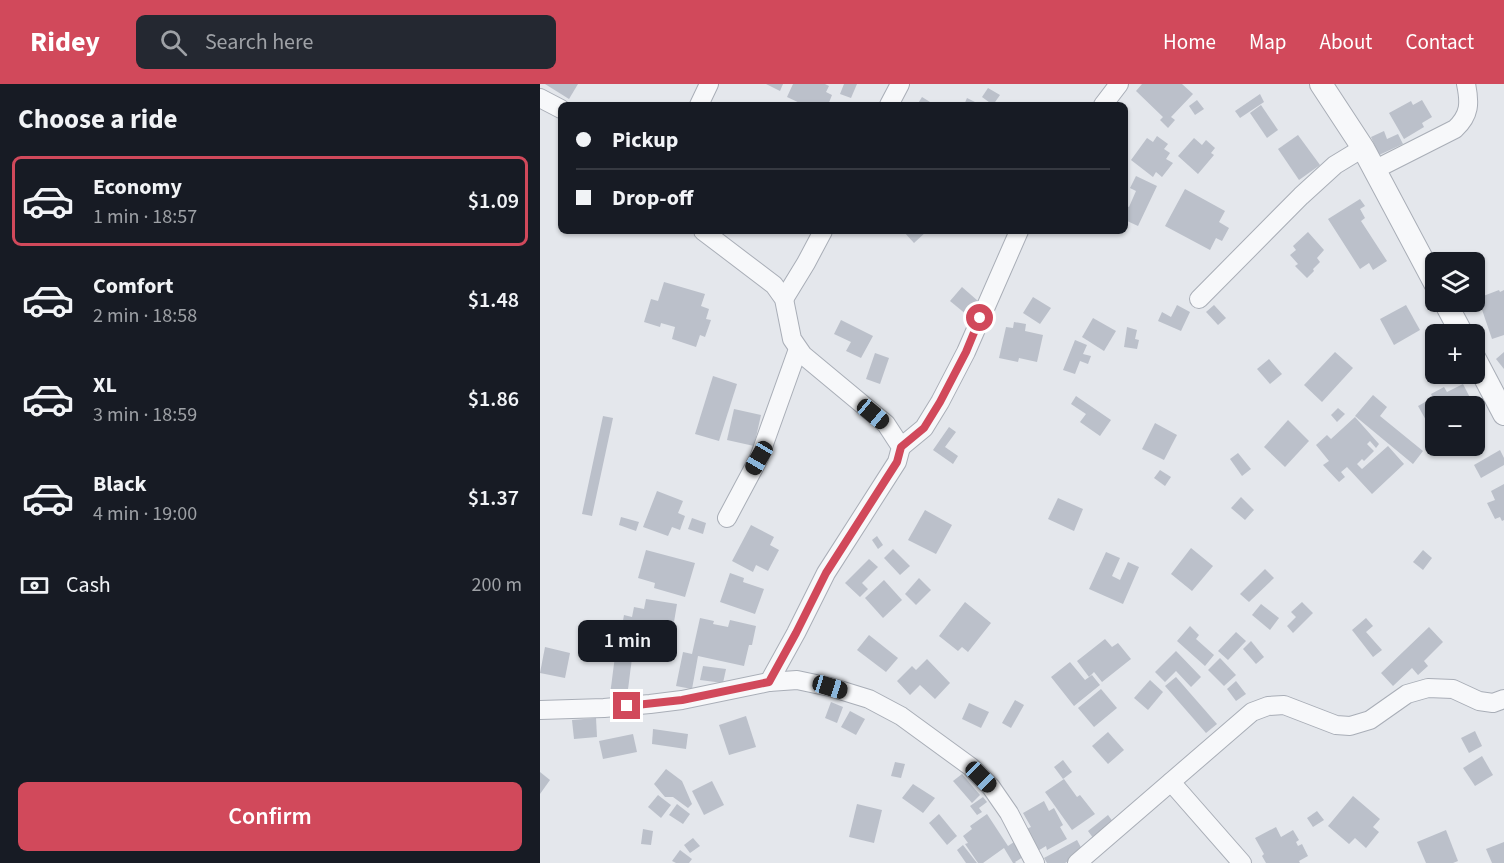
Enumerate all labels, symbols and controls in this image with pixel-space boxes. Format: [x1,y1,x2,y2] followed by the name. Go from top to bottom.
[136,15,556,69] search box
[30,22,100,62] text: Ridey
[157,26,190,59] icon: search
[205,26,313,58] text: Search here
[1163,27,1216,57] text: Home
[1249,27,1287,57] text: Map
[1320,27,1372,57] text: About
[1405,27,1474,57] text: Contact
[18,100,178,139] text: Choose a ride
[612,124,678,156] text: Pickup
[93,171,182,203] text: Economy
[21,174,75,228] icon: car
[612,182,693,214] text: Drop-off
[468,185,519,217] text: $1.09
[93,203,197,231] text: 1 min · 18:57
[1425,252,1485,456] map controls
[1425,252,1485,312] button: layers
[93,270,174,302] text: Comfort
[21,273,75,327] icon: car
[468,284,519,316] text: $1.48
[93,302,197,330] text: 2 min · 18:58
[966,304,993,331] route start
[1425,324,1485,384] button: +
[93,369,117,401] text: XL
[21,372,75,426] icon: car
[468,383,519,415] text: $1.86
[853,396,893,432] car
[1425,396,1485,456] button: −
[93,401,197,429] text: 3 min · 18:59
[742,438,776,478] car
[93,468,147,500] text: Black
[21,471,75,525] icon: car
[468,482,519,514] text: $1.37
[93,500,197,528] text: 4 min · 19:00
[18,569,51,602] icon: cash
[66,569,111,601] text: Cash
[472,571,522,599] text: 200 m
[578,619,676,661] callout: 1 min
[604,627,651,655] text: 1 min
[810,673,850,701] car
[613,692,640,719] route end
[962,758,1000,796] car
[18,782,522,851] button: Confirm

